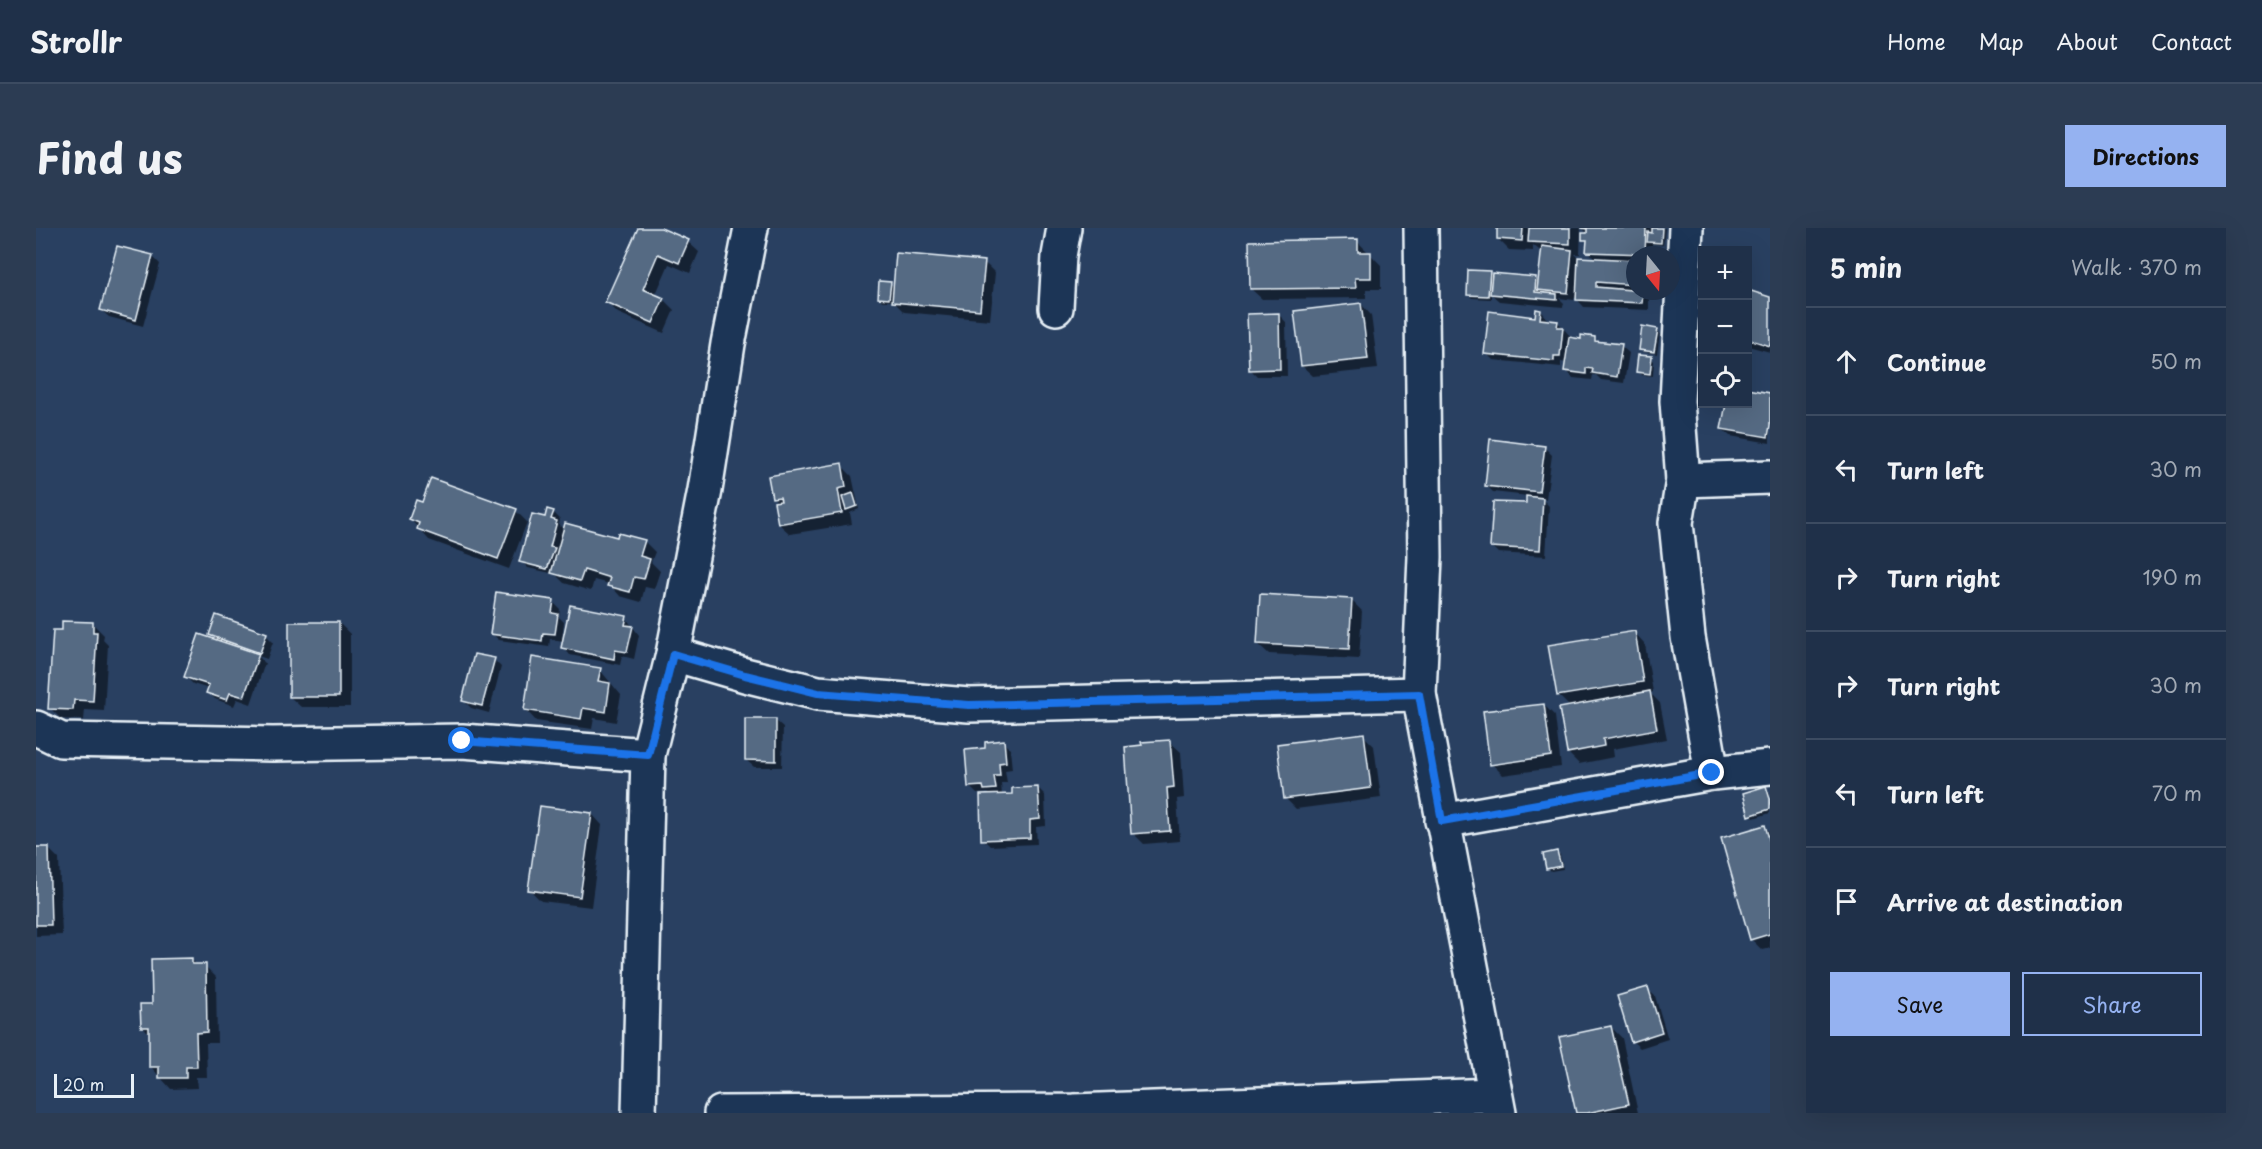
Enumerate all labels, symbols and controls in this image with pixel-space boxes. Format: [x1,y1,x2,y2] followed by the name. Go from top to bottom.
[30,20,122,63] text: Strollr
[1887,25,1946,57] text: Home
[1979,25,2024,57] text: Map
[2057,25,2118,57] text: About
[2151,25,2232,57] text: Contact
[36,125,183,188] text: Find us
[2065,125,2226,187] button: Directions
[1626,246,1680,300] north arrow
[1698,246,1752,408] map controls
[1698,246,1752,300] button: +
[1830,248,1902,287] text: 5 min
[2071,252,2202,282] text: Walk · 370 m
[1698,300,1752,354] button: −
[1830,345,1863,378] icon: ahead
[1887,345,1986,378] text: Continue
[2150,346,2202,376] text: 50 m
[1698,354,1752,408] button: locate
[1830,453,1863,486] icon: left
[1887,453,1984,486] text: Turn left
[2149,454,2202,484] text: 30 m
[1830,561,1863,594] icon: right
[1887,561,2000,594] text: Turn right
[2143,562,2202,592] text: 190 m
[1830,669,1863,702] icon: right
[1887,669,2000,702] text: Turn right
[2149,670,2202,700] text: 30 m
[448,727,474,753] route start
[1698,759,1724,785] route end
[1830,777,1863,810] icon: left
[1887,777,1984,810] text: Turn left
[2152,778,2202,808] text: 70 m
[1830,885,1863,918] icon: arrive
[1887,885,2123,918] text: Arrive at destination
[1830,972,2010,1036] button: Save
[2022,972,2202,1036] button: Share
[54,1071,134,1098] scale bar
[63,1072,104,1096] text: 20 m

